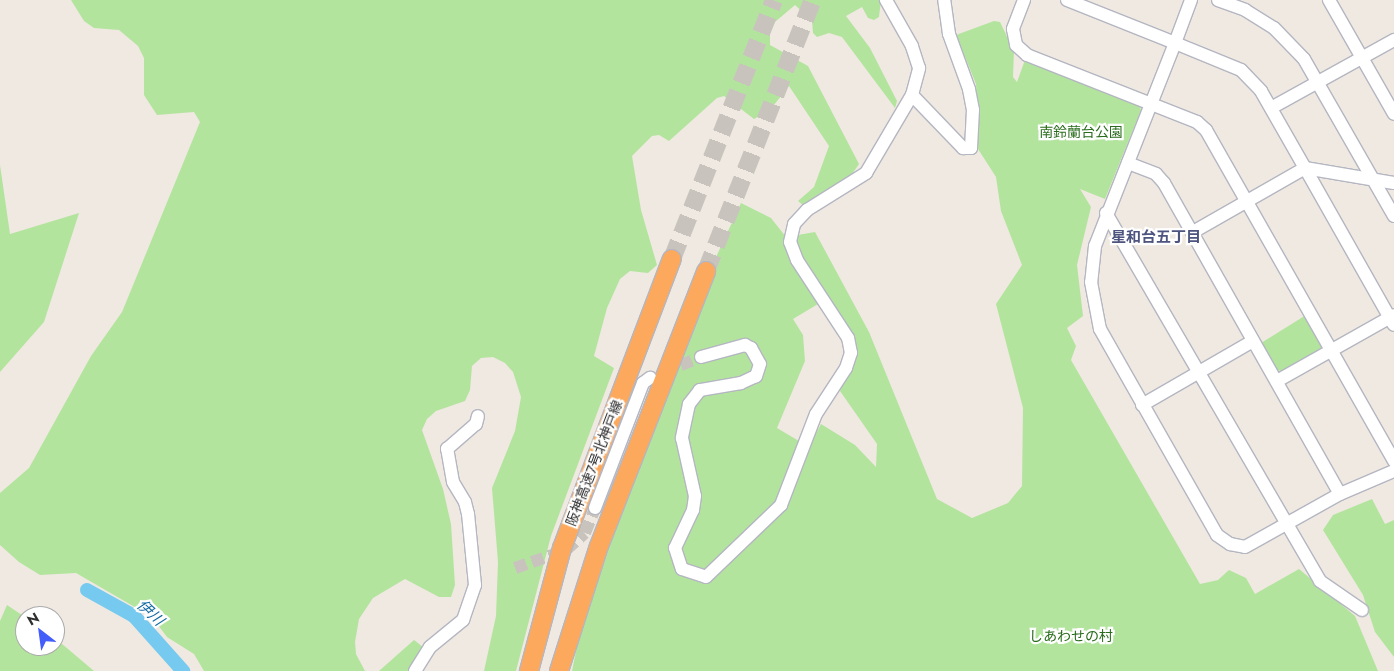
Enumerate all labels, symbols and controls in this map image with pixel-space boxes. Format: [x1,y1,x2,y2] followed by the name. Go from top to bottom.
[1039,124,1123,140] park label: 南鈴蘭台公園
[1111,229,1201,247] district label: 星和台五丁目
[562,398,626,528] street label: 阪神高速7号北神戸線
[133,596,167,630] water label: 伊川
[15,606,65,656] north arrow
[23,607,43,630] text: N
[1029,628,1113,644] park label: しあわせの村

